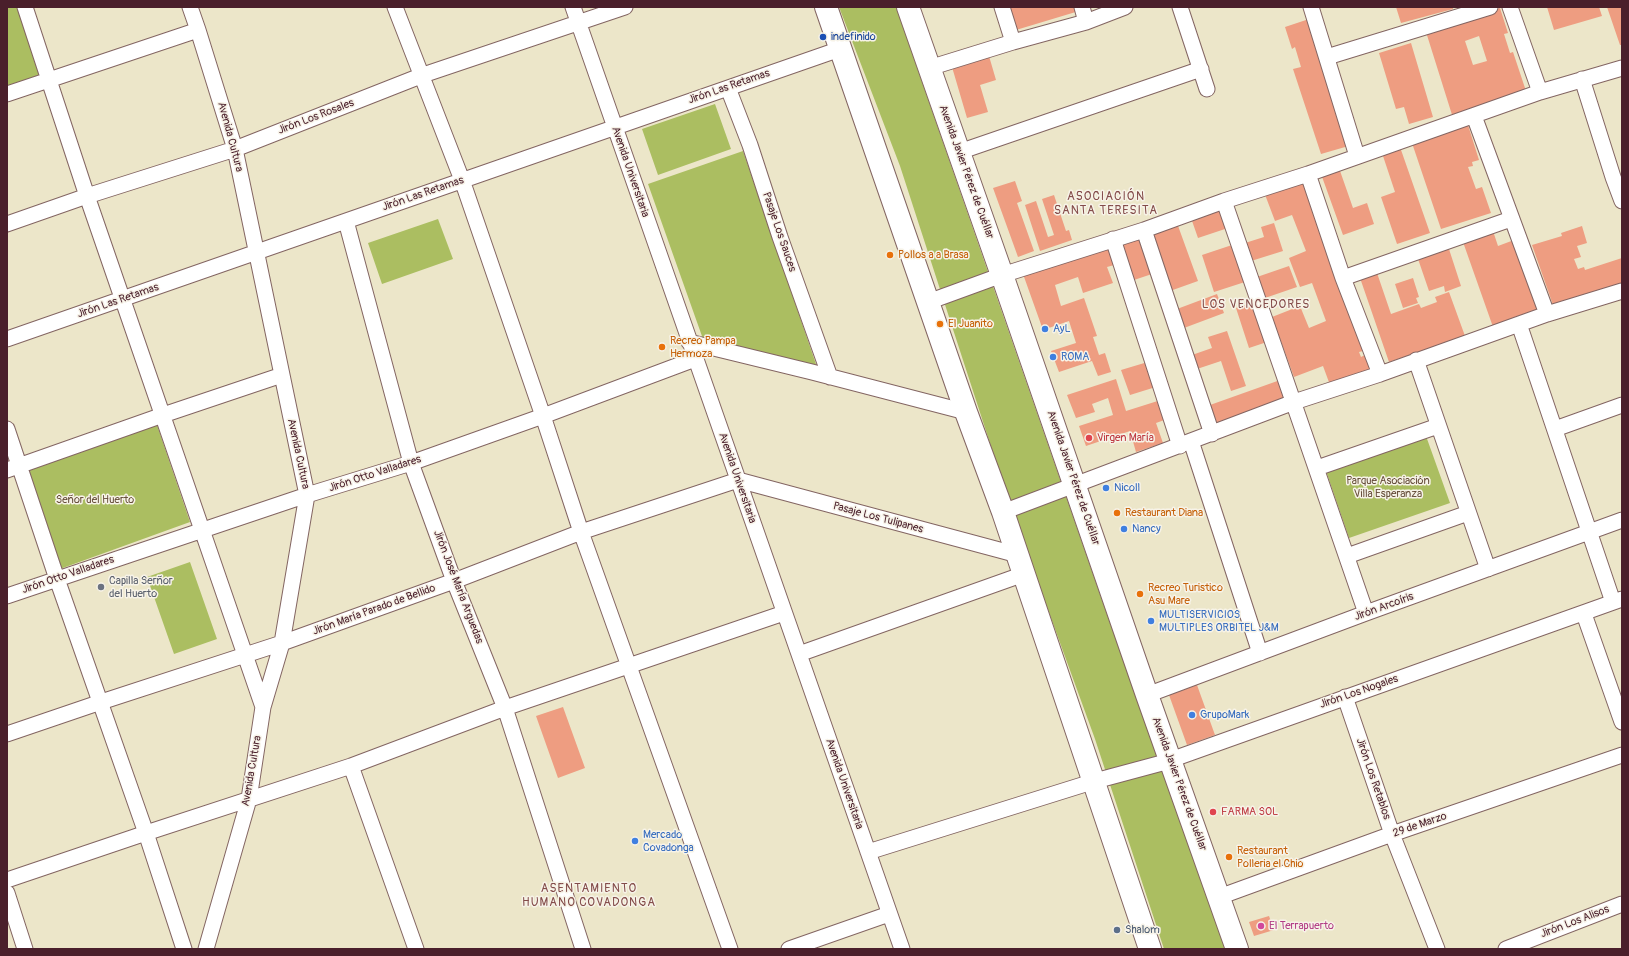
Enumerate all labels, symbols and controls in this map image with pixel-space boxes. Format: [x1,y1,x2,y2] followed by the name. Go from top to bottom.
[831,30,876,44] place label: indefinido
[818,32,828,42] marker: indefinido
[686,67,772,107] street label: Jirón Las Retamas
[276,96,356,138] street label: Jirón Los Rosales
[214,101,246,173] street label: Avenida Cultura
[936,103,996,241] street label: Avenida Javier Pérez de Cuéllar
[608,125,652,219] street label: Avenida Universitaria
[380,174,466,214] street label: Jirón Las Retamas
[759,190,799,274] street label: Pasaje Los Sauces
[1054,190,1158,218] district label: ASOCIACIÓN SANTA TERESITA
[898,248,969,262] place label: Pollos a a Brasa
[885,250,895,260] marker: Pollos a a Brasa
[75,281,161,321] street label: Jirón Las Retamas
[1202,298,1310,312] district label: LOS VENCEDORES
[948,317,993,331] place label: El Juanito
[935,319,945,329] marker: El Juanito
[1053,322,1071,336] place label: AyL
[1040,324,1050,334] marker: AyL
[670,334,736,360] place label: Recreo Pampa Hermoza
[657,342,667,352] marker: Recreo Pampa Hermoza
[1061,350,1089,364] place label: ROMA
[1048,352,1058,362] marker: ROMA
[1044,409,1102,547] street label: Avenida Javier Pérez de Cuéllar
[284,418,312,490] street label: Avenida Cultura
[715,431,759,525] street label: Avenida Universitaria
[1097,431,1154,445] place label: Virgen María
[1084,433,1094,443] marker: Virgen María
[327,453,423,495] street label: Jirón Otto Valladares
[1346,474,1430,500] park label: Parque Asociación Villa Esperanza
[1114,481,1140,495] place label: Nicoll
[1101,483,1111,493] marker: Nicoll
[56,493,134,507] park label: Señor del Huerto
[831,500,925,536] street label: Pasaje Los Tulipanes
[1125,506,1203,520] place label: Restaurant Diana
[1112,508,1122,518] marker: Restaurant Diana
[1132,522,1161,536] place label: Nancy
[1119,524,1129,534] marker: Nancy
[430,528,486,646] street label: Jirón José María Arguedas
[20,553,116,597] street label: Jirón Otto Valladares
[109,574,173,600] place label: Capilla Serñor del Huerto
[1148,581,1223,607] place label: Recreo Turistico Asu Mare
[96,582,106,592] marker: Capilla Serñor del Huerto
[311,582,437,638] street label: Jirón María Parado de Bellido
[1135,589,1145,599] marker: Recreo Turistico Asu Mare
[1353,590,1415,624] street label: Jirón Arcoíris
[1159,608,1279,634] place label: MULTISERVICIOS MULTIPLES ORBITEL J&M
[1146,616,1156,626] marker: MULTISERVICIOS MULTIPLES ORBITEL J&M
[1318,672,1400,712] street label: Jirón Los Nogales
[1200,708,1249,722] place label: GrupoMark
[1187,710,1197,720] marker: GrupoMark
[1149,715,1209,853] street label: Avenida Javier Pérez de Cuéllar
[239,735,265,807] street label: Avenida Cultura
[1353,736,1393,822] street label: Jirón Los Retablos
[822,737,866,831] street label: Avenida Universitaria
[1221,805,1278,819] place label: FARMA SOL
[1208,807,1218,817] marker: FARMA SOL
[1391,810,1449,840] street label: 29 de Marzo
[643,828,694,854] place label: Mercado Covadonga
[630,836,640,846] marker: Mercado Covadonga
[1237,844,1303,870] place label: Restaurant Polleria el Chio
[1224,852,1234,862] marker: Restaurant Polleria el Chio
[522,882,656,910] district label: ASENTAMIENTO HUMANO COVADONGA
[1539,903,1611,941] street label: Jirón Los Alisos
[1269,919,1334,933] place label: El Terrapuerto
[1256,921,1266,931] marker: El Terrapuerto
[1125,923,1160,937] place label: Shalom
[1112,925,1122,935] marker: Shalom

